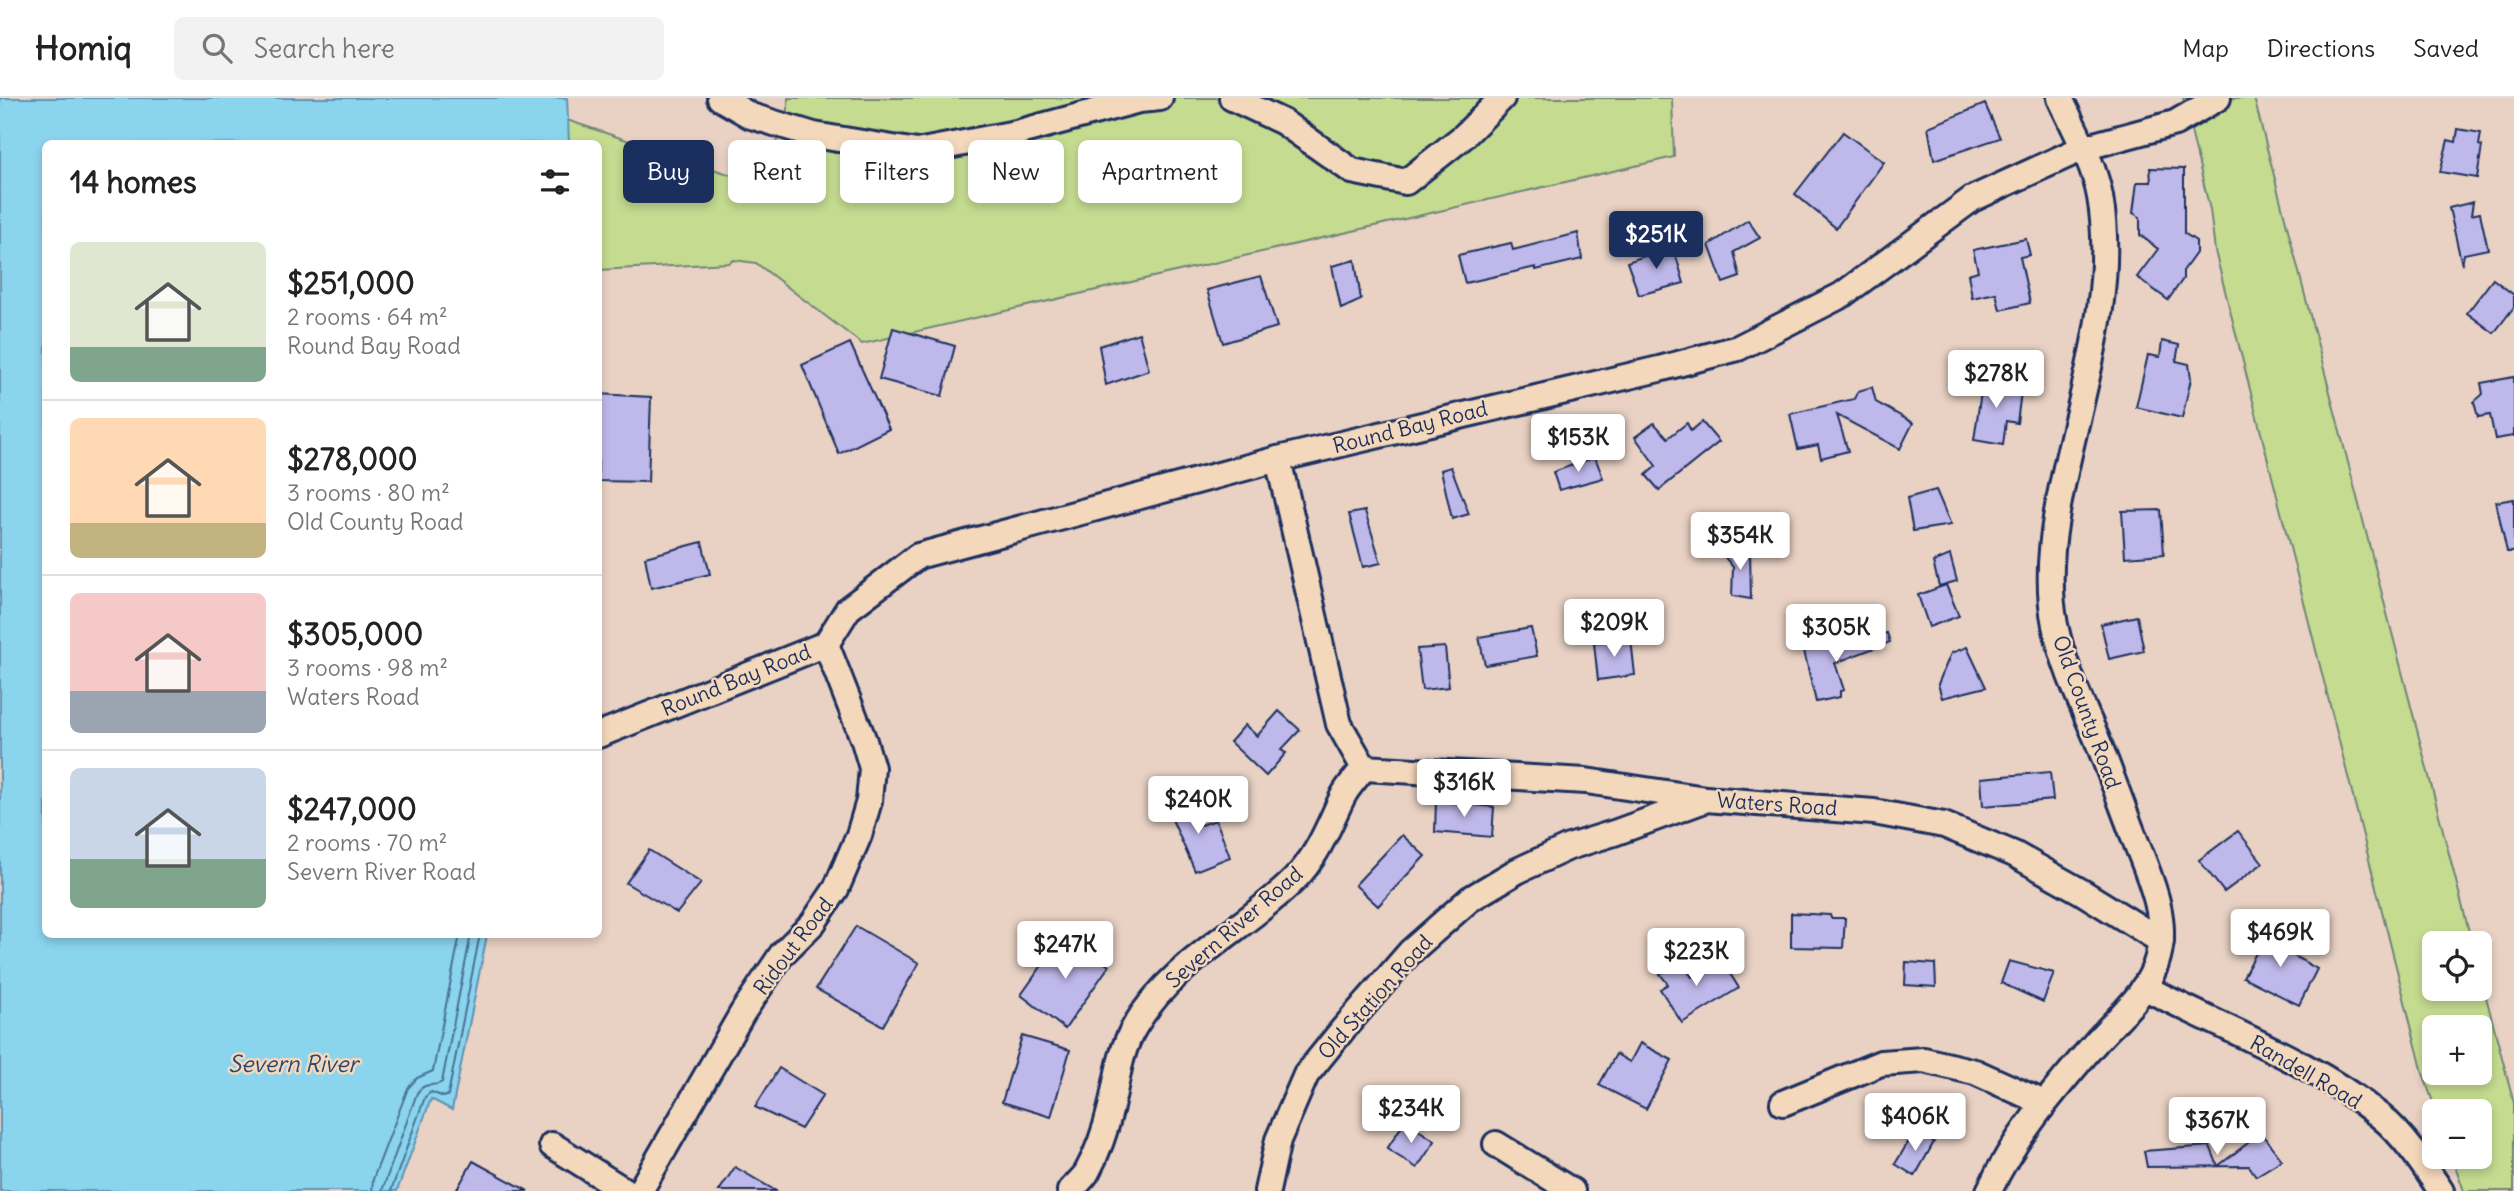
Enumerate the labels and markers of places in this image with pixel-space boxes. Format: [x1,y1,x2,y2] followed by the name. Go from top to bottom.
[1607,212,1705,271] pin: $251K
[1947,350,2045,410] pin: $278K
[1529,414,1627,474] pin: $153K
[1691,512,1789,572] pin: $354K
[1565,600,1663,659] pin: $209K
[1787,604,1885,664] pin: $305K
[1415,760,1513,819] pin: $316K
[1149,776,1247,836] pin: $240K
[2231,910,2329,969] pin: $469K
[1016,922,1114,981] pin: $247K
[1647,928,1745,988] pin: $223K
[1362,1086,1460,1145] pin: $234K
[1866,1094,1964,1153] pin: $406K
[2168,1098,2266,1157] pin: $367K

